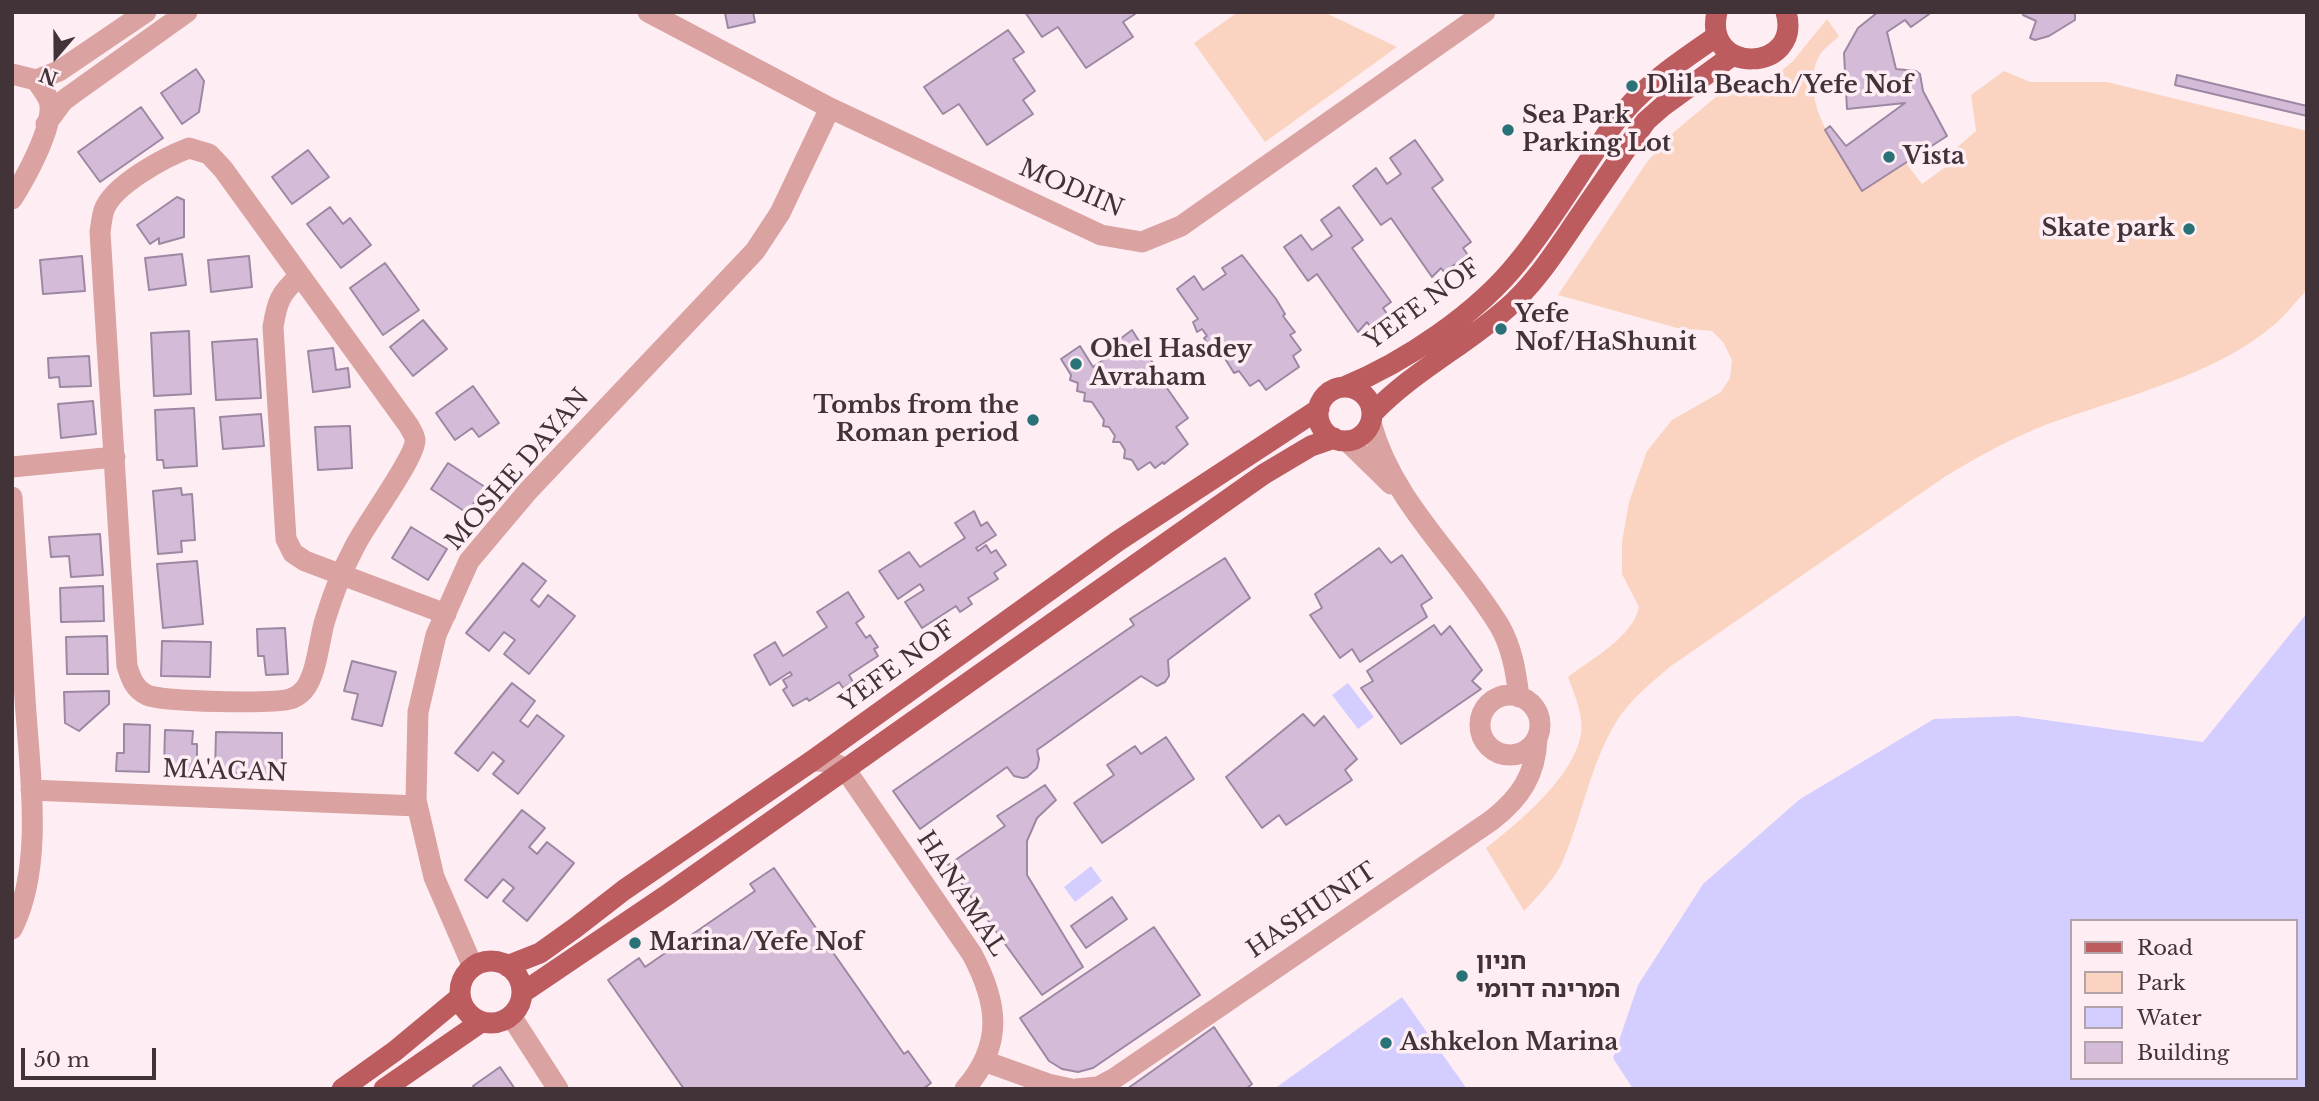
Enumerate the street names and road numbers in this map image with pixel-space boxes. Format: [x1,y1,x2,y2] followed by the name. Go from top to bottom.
[1014,154,1128,224] street label: MODIIN
[1360,254,1486,356] street label: YEFE NOF
[440,384,596,556] street label: MOSHE DAYAN
[835,616,961,718] street label: YEFE NOF
[162,755,288,789] street label: MA'AGAN
[910,826,1012,962] street label: HANAMAL
[1242,857,1382,965] street label: HASHUNIT

